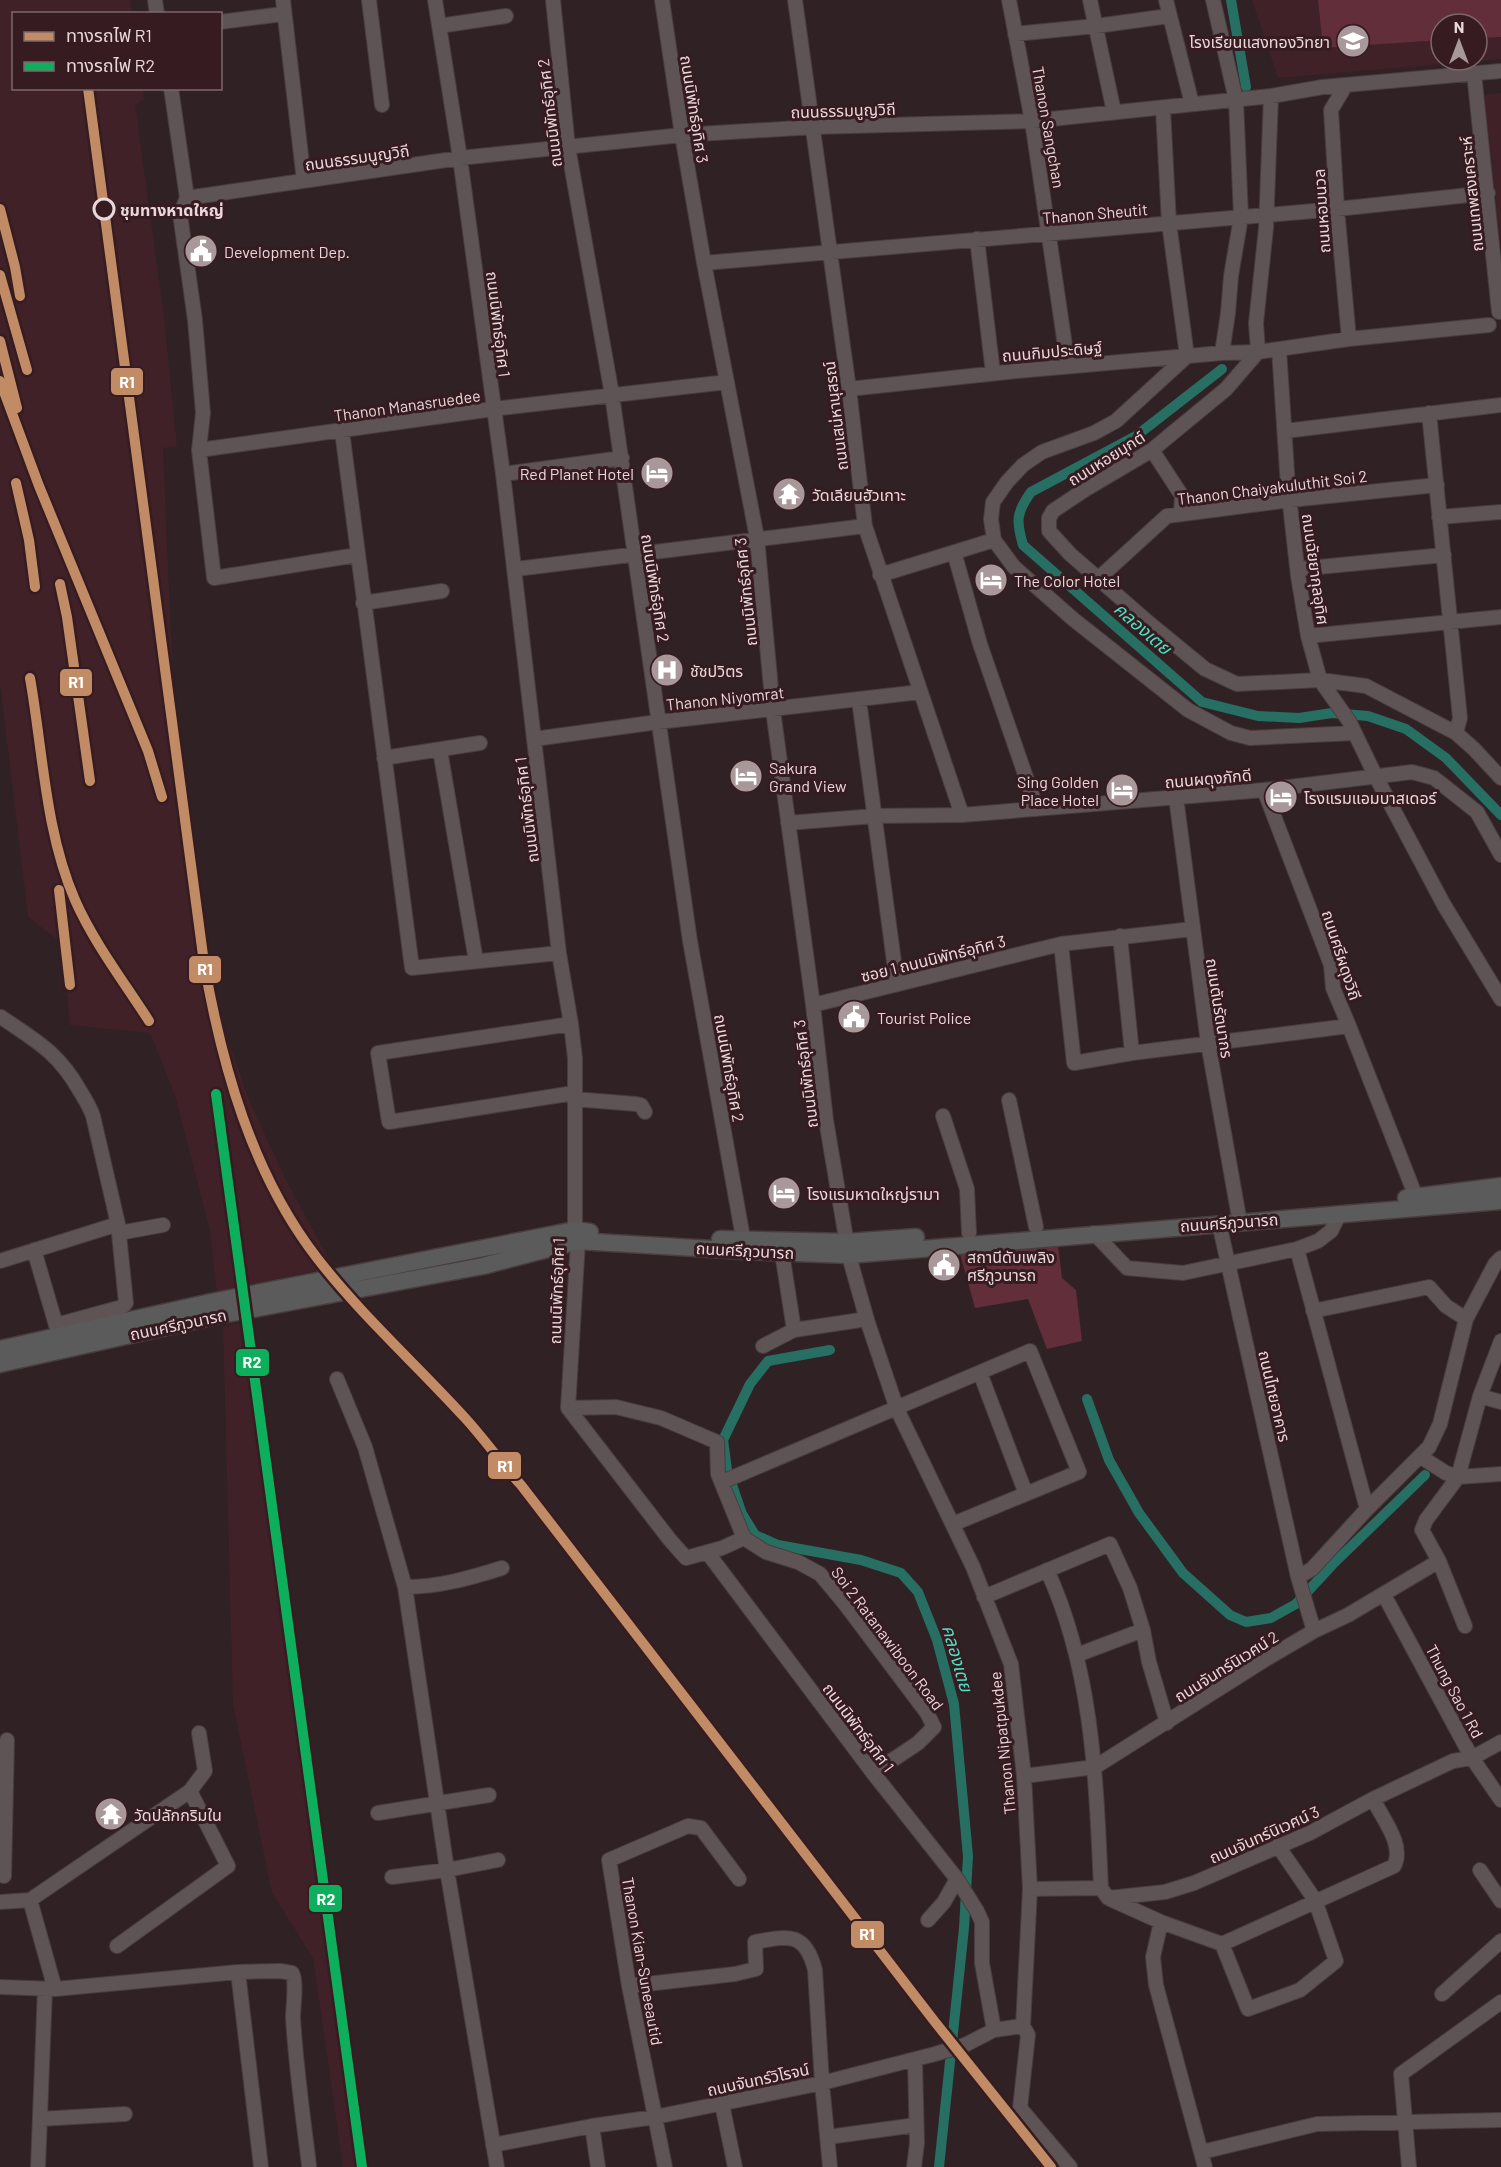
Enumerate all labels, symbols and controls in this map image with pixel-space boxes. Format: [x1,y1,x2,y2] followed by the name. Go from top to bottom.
[12,12,222,90] legend
[1429,12,1489,72] north arrow
[1454,17,1464,36] text: N
[1335,23,1371,59] school or university icon: โรงเรียนแสงทองวิทยา
[66,24,152,46] text: ทางรถไฟ R1
[1189,32,1330,51] place label: โรงเรียนแสงทองวิทยา
[66,54,155,76] text: ทางรถไฟ R2
[676,54,713,164] street label: ถนนนิพัทธ์อุทิศ 3
[533,57,566,168] street label: ถนนนิพัทธ์อุทิศ 2
[1029,65,1069,189] street label: Thanon Sangchan
[790,99,896,122] street label: ถนนธรรมนูญวิถี
[1455,135,1487,253] street label: ถนนเทพสงเคราะห์
[304,140,411,175] street label: ถนนธรรมนูญวิถี
[1309,168,1333,254] street label: ถนนหอมนวล
[93,198,115,220] marker: ชุมทางหาดใหญ่
[1042,199,1148,227] street label: Thanon Sheutit
[120,200,224,220] place label: ชุมทางหาดใหญ่
[183,233,219,269] public building icon: Development Dep.
[224,242,350,261] place label: Development Dep.
[482,270,515,378] street label: ถนนนิพัทธ์อุทิศ 1
[1001,337,1103,365] street label: ถนนกิมประดิษฐ์
[819,360,852,472] street label: ถนนเสน่หานุสรณ์
[110,367,144,396] line badge: R1
[119,372,135,391] text: R1
[332,385,482,425] street label: Thanon Manasruedee
[1064,427,1148,490] street label: ถนนหอยมุกต์
[639,455,675,491] hotel icon: Red Planet Hotel
[520,464,634,483] place label: Red Planet Hotel
[1176,466,1368,508] street label: Thanon Chaiyakuluthit Soi 2
[771,476,807,512] temple icon: วัดเลียนฮัวเกาะ
[812,485,906,504] place label: วัดเลียนฮัวเกาะ
[1298,512,1333,626] street label: ถนนฉัยยากุลอุทิศ
[637,532,674,644] street label: ถนนนิพัทธ์อุทิศ 2
[730,537,761,647] street label: ถนนนิพัทธ์อุทิศ 3
[973,562,1009,598] hotel icon: The Color Hotel
[1014,571,1120,590] place label: The Color Hotel
[1110,597,1177,660] water label: คลองเตย
[649,652,685,688] hospital icon: ชัชปวิตร
[690,661,743,680] place label: ชัชปวิตร
[59,668,93,697] line badge: R1
[68,672,84,691] text: R1
[665,682,785,714] street label: Thanon Niyomrat
[510,756,543,864] street label: ถนนนิพัทธ์อุทิศ 1
[728,758,764,794] hotel icon: Sakura Grand View
[769,758,847,795] place label: Sakura Grand View
[1164,765,1252,792] street label: ถนนผดุงภักดี
[1017,772,1099,809] place label: Sing Golden Place Hotel
[1104,772,1140,808] hotel icon: Sing Golden Place Hotel
[1263,779,1299,815] hotel icon: โรงแรมแอมบาสเดอร์
[1304,788,1437,807] place label: โรงแรมแอมบาสเดอร์
[1318,908,1365,1003] street label: ถนนศรีผดุงวิถี
[859,931,1008,986] street label: ซอย 1 ถนนนิพัทธ์อุทิศ 3
[188,955,222,984] line badge: R1
[1203,957,1237,1060] street label: ถนนตันรัตนากร
[197,959,213,978] text: R1
[836,999,872,1035] public building icon: Tourist Police
[877,1008,971,1027] place label: Tourist Police
[710,1012,749,1124] street label: ถนนนิพัทธ์อุทิศ 2
[789,1019,822,1129] street label: ถนนนิพัทธ์อุทิศ 3
[766,1175,802,1211] hotel icon: โรงแรมหาดใหญ่รามา
[807,1184,940,1203] place label: โรงแรมหาดใหญ่รามา
[1179,1209,1279,1236] street label: ถนนศรีภูวนารถ
[545,1237,568,1345] street label: ถนนนิพัทธ์อุทิศ 1
[695,1238,795,1263] street label: ถนนศรีภูวนารถ
[926,1247,962,1283] public building icon: สถานีดับเพลิง ศรีภูวนารถ
[967,1247,1055,1285] place label: สถานีดับเพลิง ศรีภูวนารถ
[128,1304,228,1344] street label: ถนนศรีภูวนารถ
[235,1348,270,1377] line badge: R2
[1255,1348,1295,1444] street label: ถนนไทยอาคาร
[243,1352,261,1371] text: R2
[487,1451,522,1480] line badge: R1
[497,1456,513,1475] text: R1
[828,1563,948,1713] street label: Soi 2 Ratanawiboon Road
[938,1622,978,1695] water label: คลองเตย
[1171,1626,1281,1706] street label: ถนนจันทร์นิเวศน์ 2
[1422,1641,1488,1741] street label: Thung Sao 1 Rd
[985,1671,1019,1815] street label: Thanon Nipatpukdee
[819,1679,899,1776] street label: ถนนนิพัทธ์อุทิศ 1
[93,1796,129,1832] temple icon: วัดปลักกริมใน
[1206,1801,1322,1867] street label: ถนนจันทร์นิเวศน์ 3
[134,1805,222,1824] place label: วัดปลักกริมใน
[619,1875,667,2047] street label: Thanon Kian-Suneeautid
[308,1884,343,1913] line badge: R2
[317,1889,335,1908] text: R2
[850,1920,885,1949] line badge: R1
[859,1924,875,1943] text: R1
[705,2059,811,2099] street label: ถนนจันทร์วิโรจน์

